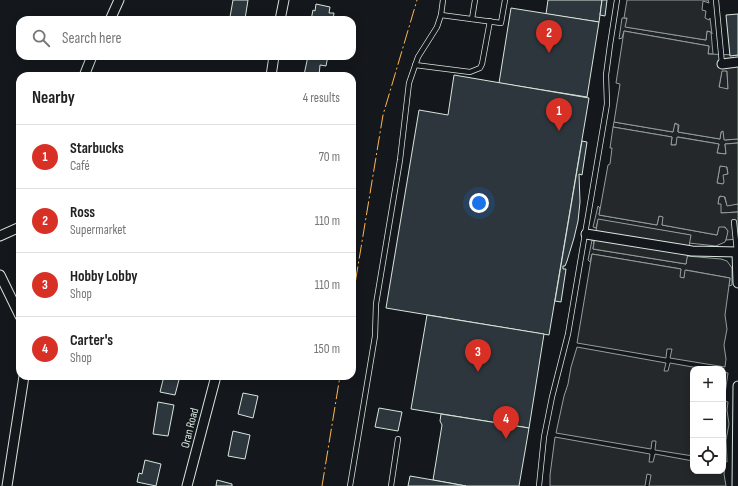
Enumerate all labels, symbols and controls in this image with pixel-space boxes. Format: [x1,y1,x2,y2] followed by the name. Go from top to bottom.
[16,16,356,60] search box
[536,20,562,53] pin: 2
[30,27,52,49] icon: search
[62,29,122,48] text: Search here
[32,88,75,108] text: Nearby
[303,90,340,106] text: 4 results
[546,98,572,131] pin: 1
[70,139,124,158] text: Starbucks
[42,149,48,165] text: 1
[319,149,340,165] text: 70 m
[70,158,90,174] text: Café
[469,193,489,213] your location
[70,203,95,222] text: Ross
[42,213,48,229] text: 2
[315,213,340,229] text: 110 m
[70,222,126,238] text: Supermarket
[70,267,138,286] text: Hobby Lobby
[42,277,48,293] text: 3
[315,277,340,293] text: 110 m
[70,286,92,302] text: Shop
[70,331,113,350] text: Carter's
[465,339,491,372] pin: 3
[42,341,48,357] text: 4
[314,341,340,357] text: 150 m
[70,350,92,366] text: Shop
[690,366,726,474] map controls
[690,366,726,402] button: +
[690,402,726,438] button: −
[178,406,202,450] street label: Oran Road
[493,406,519,439] pin: 4
[690,438,726,474] button: locate

